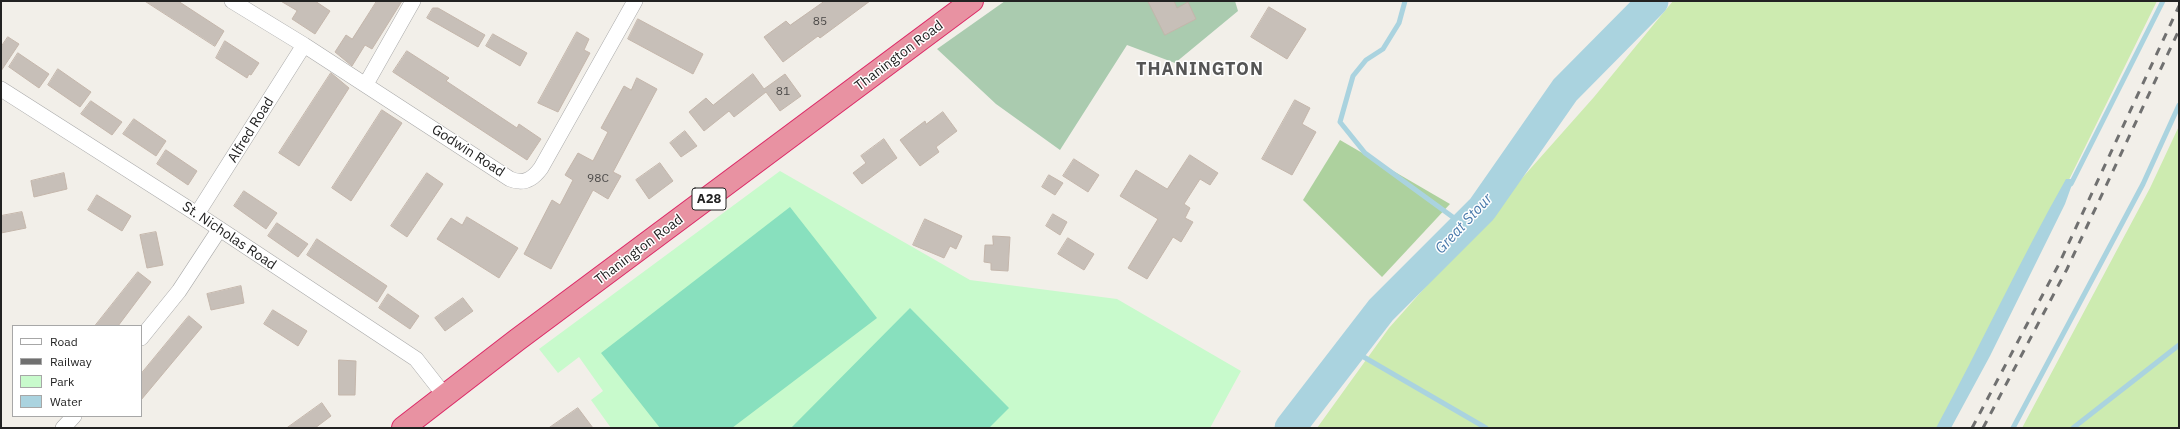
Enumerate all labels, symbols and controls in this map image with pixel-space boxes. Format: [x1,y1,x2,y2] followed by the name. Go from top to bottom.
[813,15,827,29] house number: 85
[851,17,947,95] street label: Thanington Road
[1136,59,1264,81] district label: THANINGTON
[776,85,790,99] house number: 81
[224,94,278,166] street label: Alfred Road
[428,121,508,181] street label: Godwin Road
[587,172,609,186] house number: 98C
[692,188,726,210] road number: A28
[1432,190,1496,258] water label: Great Stour
[179,198,279,274] street label: St. Nicholas Road
[591,211,687,289] street label: Thanington Road
[12,325,142,417] legend
[50,334,78,349] text: Road
[50,354,92,369] text: Railway
[50,374,74,389] text: Park
[50,394,82,409] text: Water

